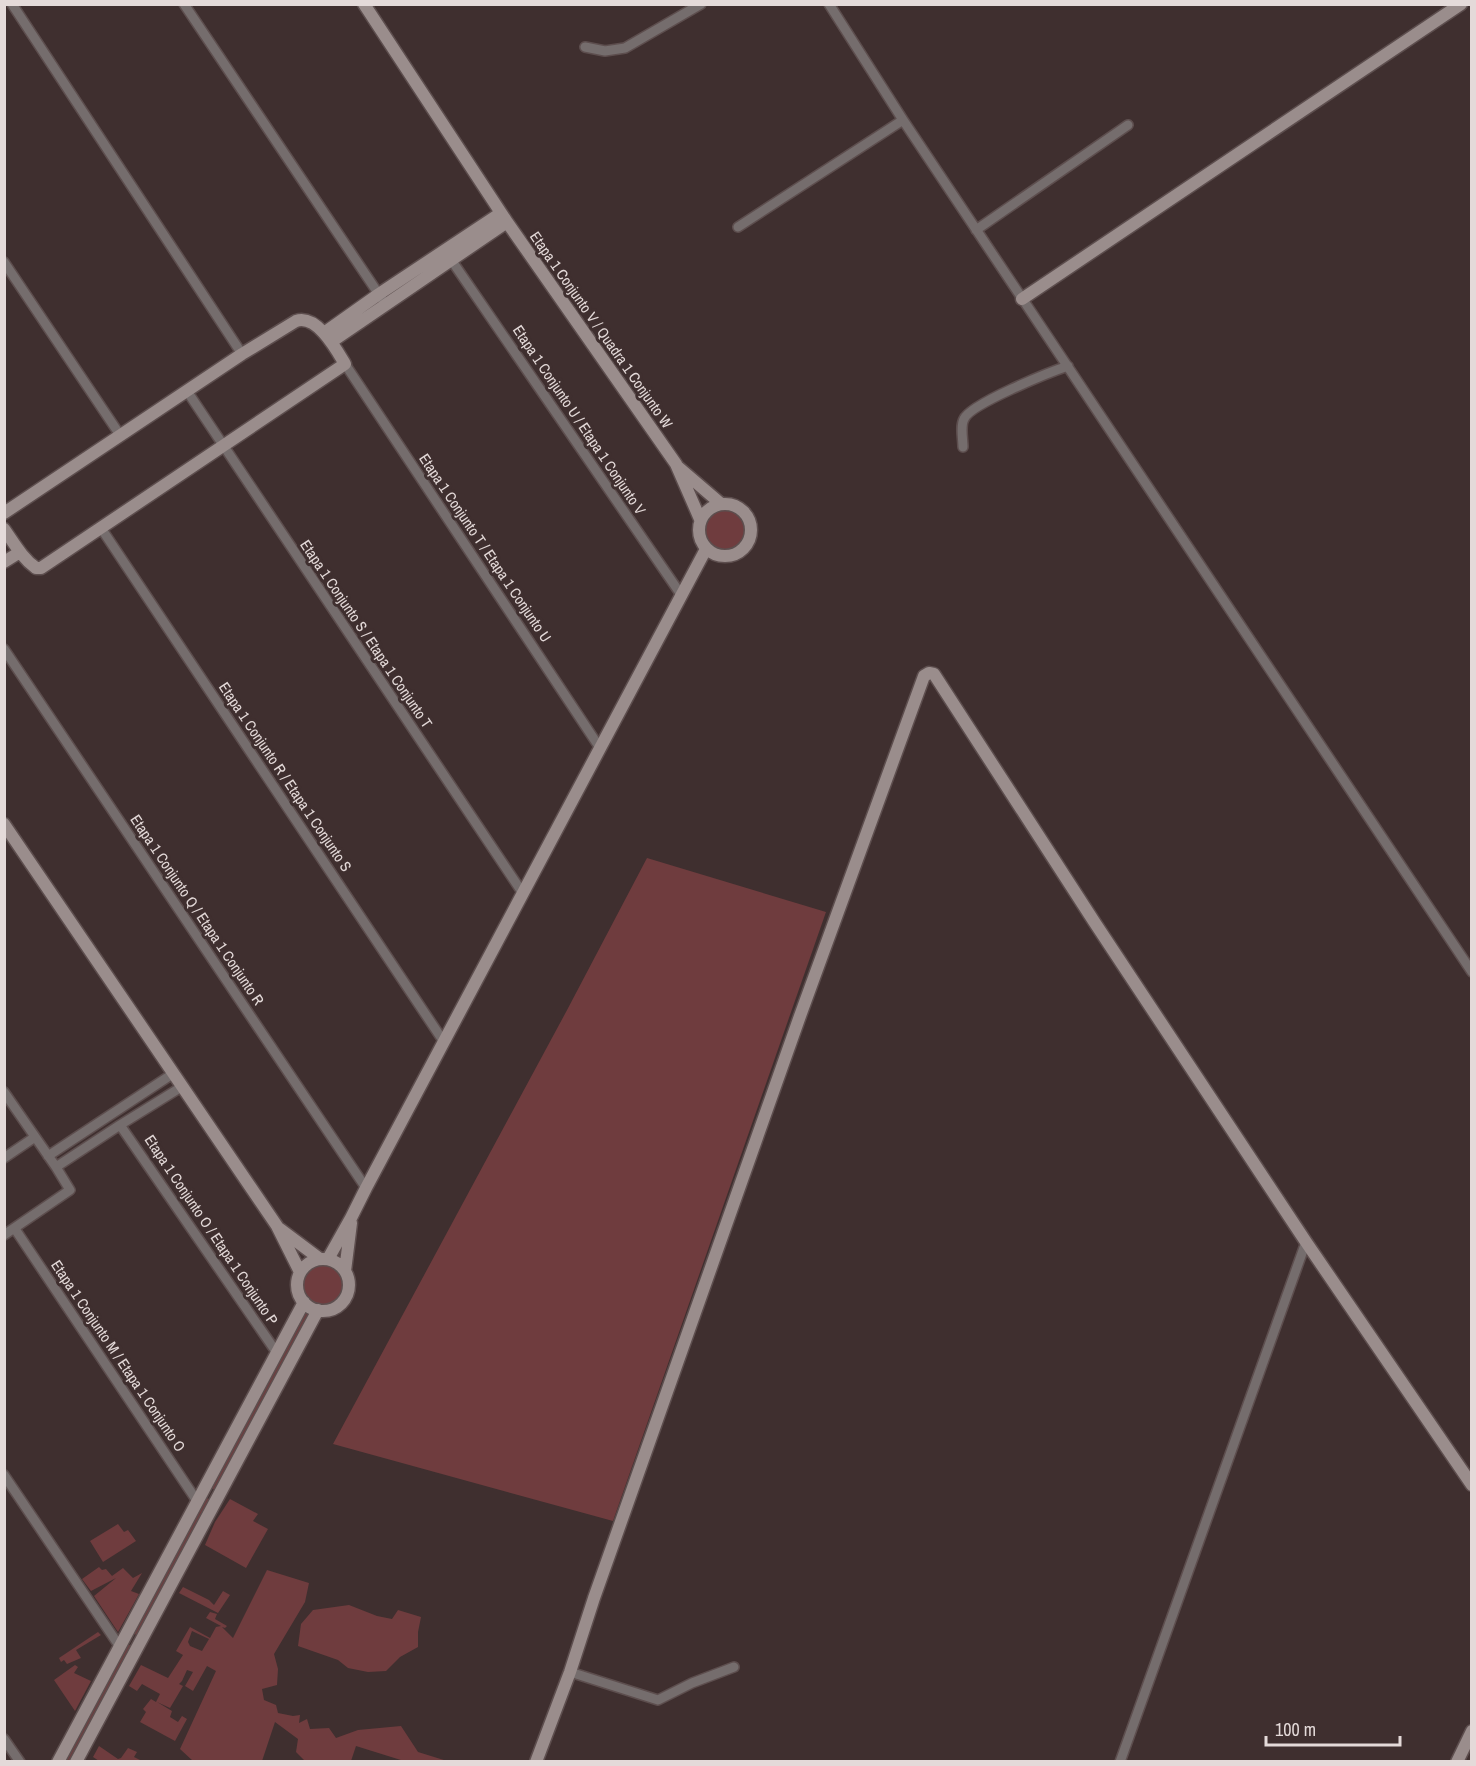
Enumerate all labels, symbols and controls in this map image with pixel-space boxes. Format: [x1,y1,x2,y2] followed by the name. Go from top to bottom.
[525,227,678,433] street label: Etapa 1 Conjunto V / Quadra 1 Conjunto W
[508,321,651,519] street label: Etapa 1 Conjunto U / Etapa 1 Conjunto V
[414,449,557,646] street label: Etapa 1 Conjunto T / Etapa 1 Conjunto U
[295,536,438,732] street label: Etapa 1 Conjunto S / Etapa 1 Conjunto T
[214,678,357,876] street label: Etapa 1 Conjunto R / Etapa 1 Conjunto S
[126,810,269,1009] street label: Etapa 1 Conjunto Q / Etapa 1 Conjunto R
[140,1131,283,1329] street label: Etapa 1 Conjunto O / Etapa 1 Conjunto P
[46,1256,191,1456] street label: Etapa 1 Conjunto M / Etapa 1 Conjunto O
[1266,1709,1400,1747] scale bar
[1275,1717,1316,1742] text: 100 m

